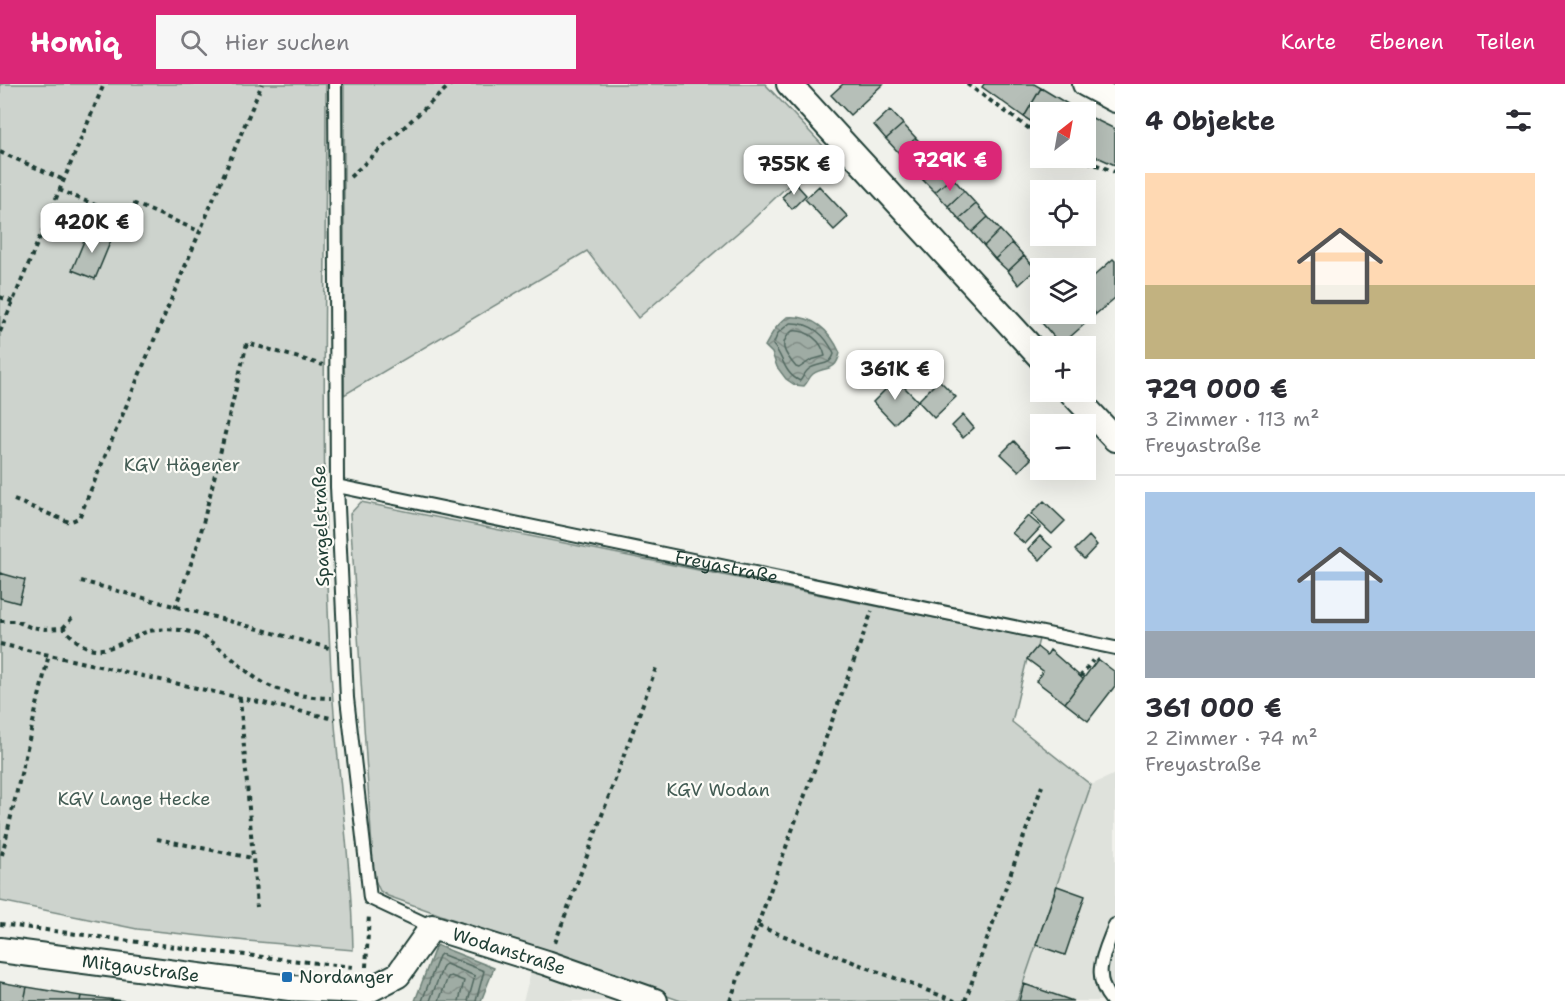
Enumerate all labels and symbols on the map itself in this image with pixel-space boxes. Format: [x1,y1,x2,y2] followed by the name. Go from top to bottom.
[1030,102,1096,168] north arrow
[901,141,999,192] pin: 729K €
[745,145,843,196] pin: 755K €
[43,203,141,254] pin: 420K €
[846,350,944,401] pin: 361K €
[124,453,240,477] park label: KGV Hägener
[307,465,335,587] street label: Spargelstraße
[673,545,780,590] street label: Freyastraße
[666,778,770,802] park label: KGV Wodan
[58,787,210,811] park label: KGV Lange Hecke
[449,922,569,981] street label: Wodanstraße
[81,949,201,988] street label: Mitgaustraße
[299,965,394,989] place label: Nordanger
[280,970,294,984] marker: Nordanger

